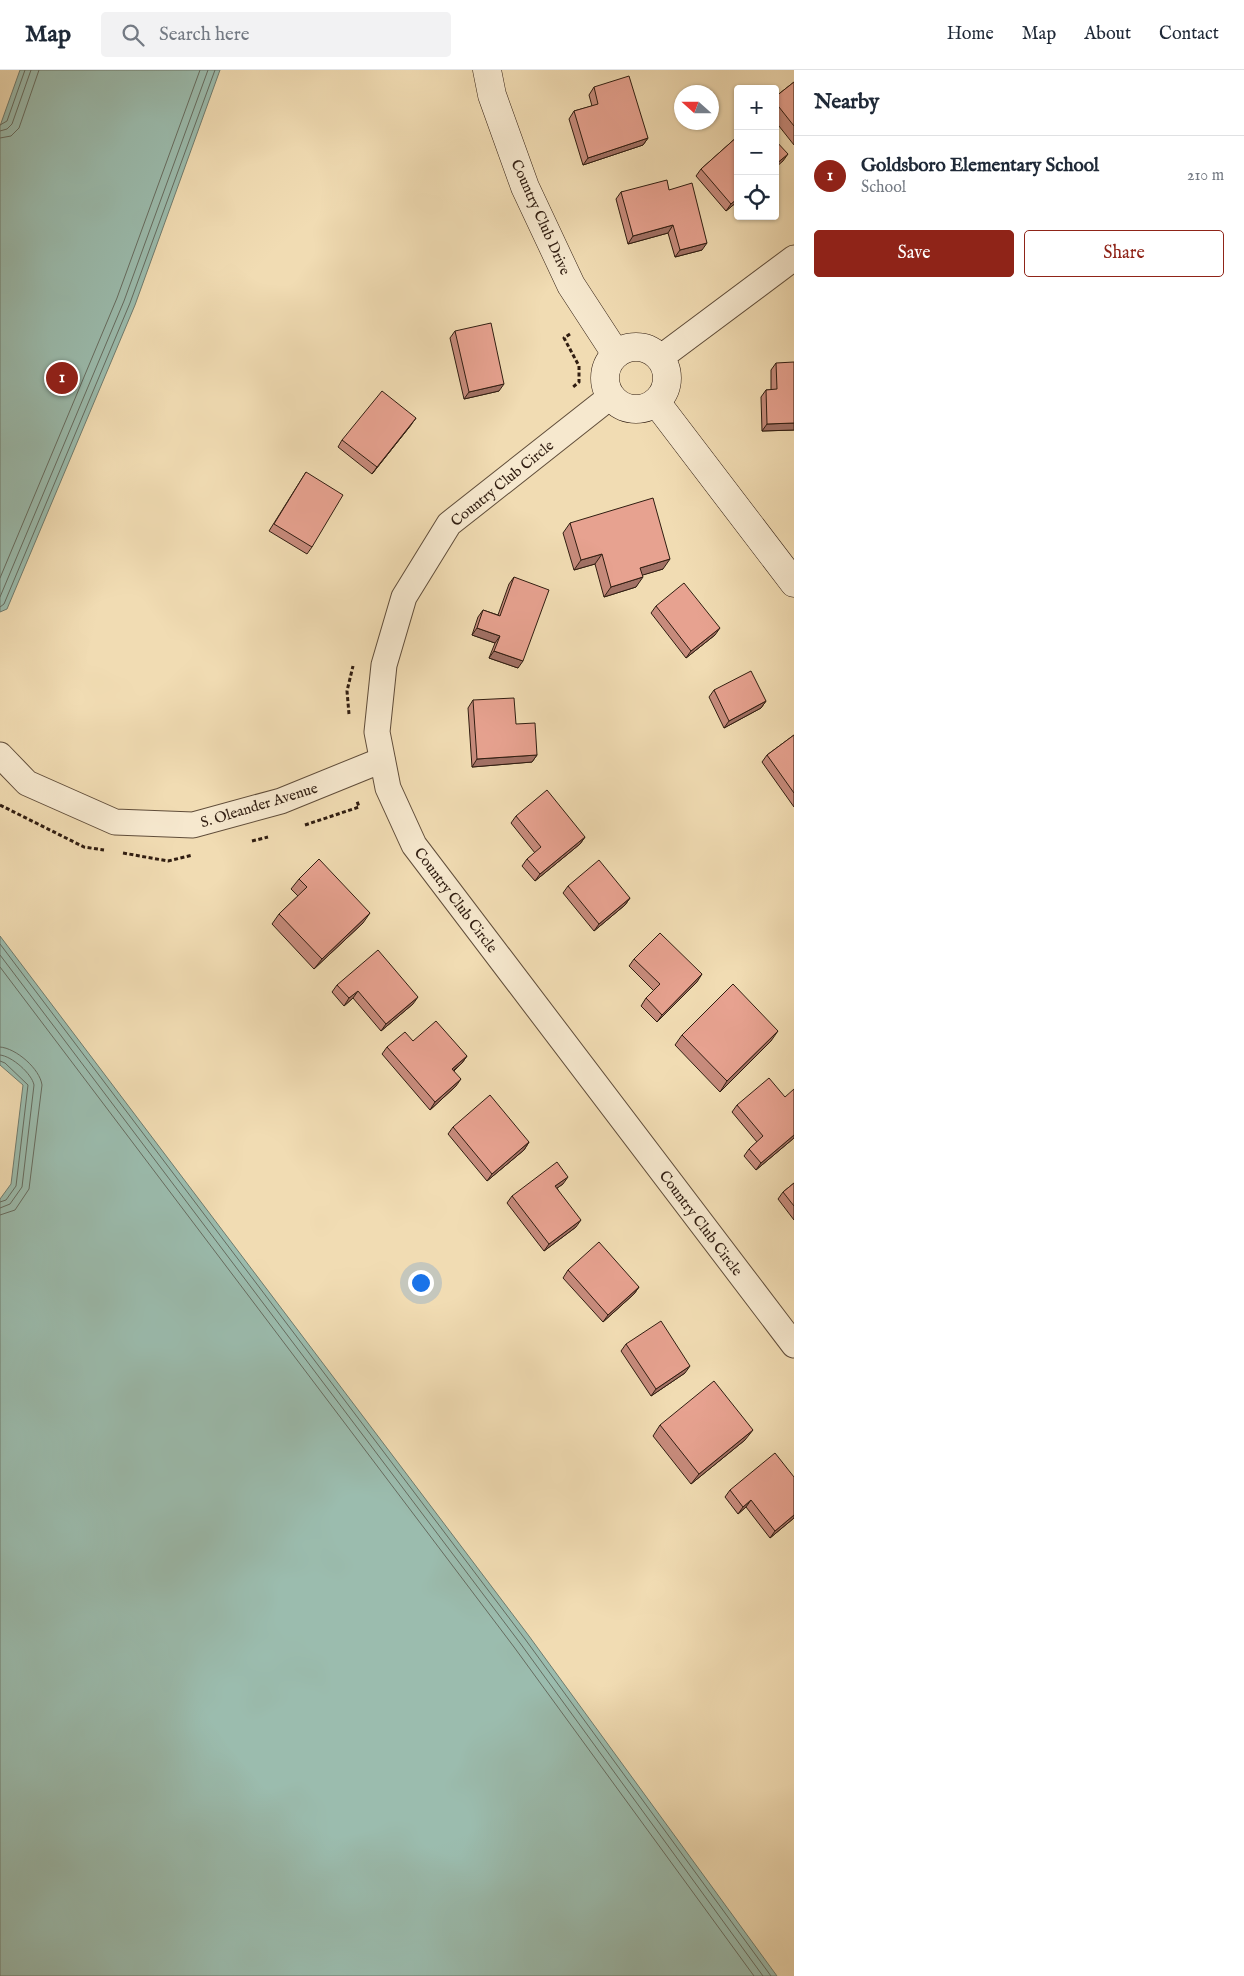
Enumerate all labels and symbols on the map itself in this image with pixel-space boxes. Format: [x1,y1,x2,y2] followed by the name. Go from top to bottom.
[674,85,719,130] north arrow
[507,156,575,278] street label: Country Club Drive
[46,359,78,397] pin: 1
[447,436,558,531] street label: Country Club Circle
[198,779,320,832] street label: S. Oleander Avenue
[410,844,502,957] street label: Country Club Circle
[655,1167,747,1280] street label: Country Club Circle
[408,1270,434,1296] your location

